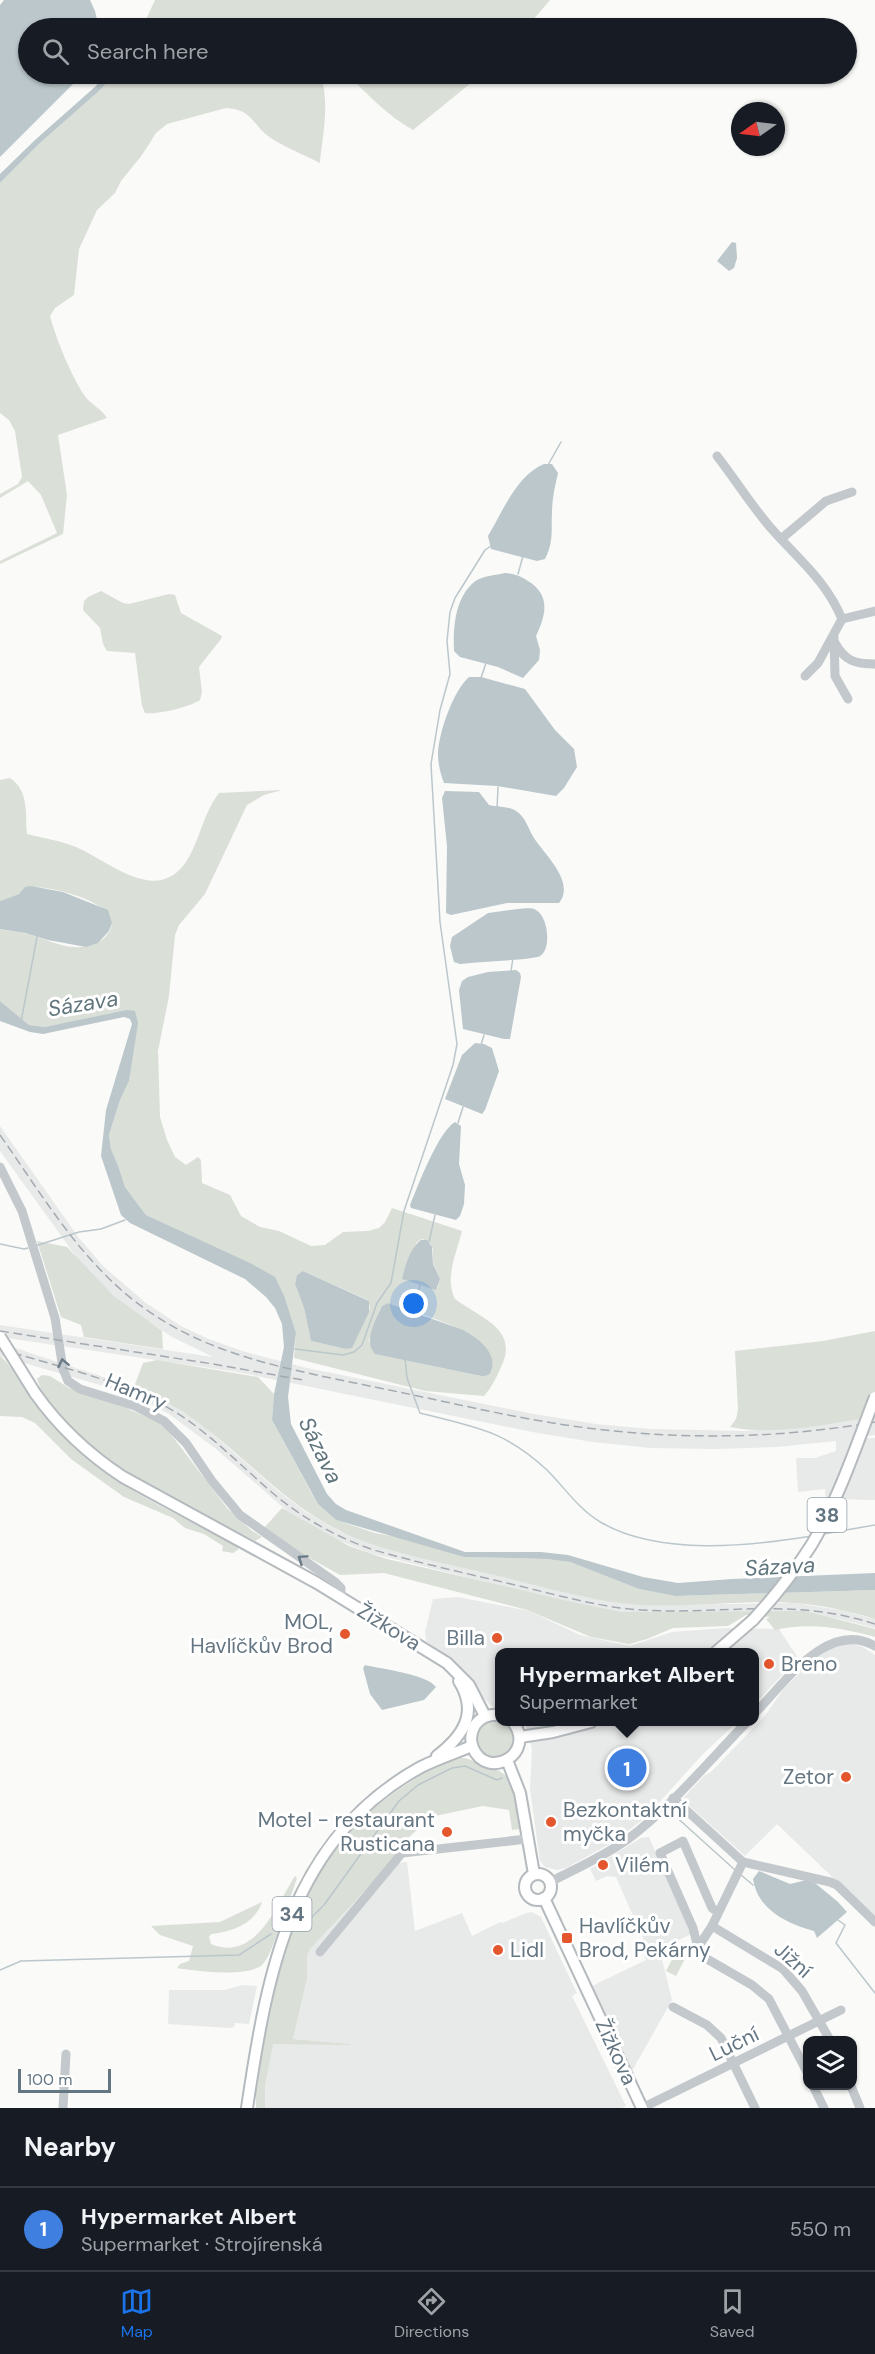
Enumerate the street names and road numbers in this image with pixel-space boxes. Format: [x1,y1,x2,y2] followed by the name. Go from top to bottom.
[101,1367,171,1417] street label: Hamry
[808,1498,846,1532] road number: 38
[352,1597,426,1657] street label: Žižkova
[272,1897,312,1931] road number: 34
[768,1936,818,1985] street label: Jižní
[589,2014,643,2090] street label: Žižkova
[705,2020,764,2068] street label: Luční

